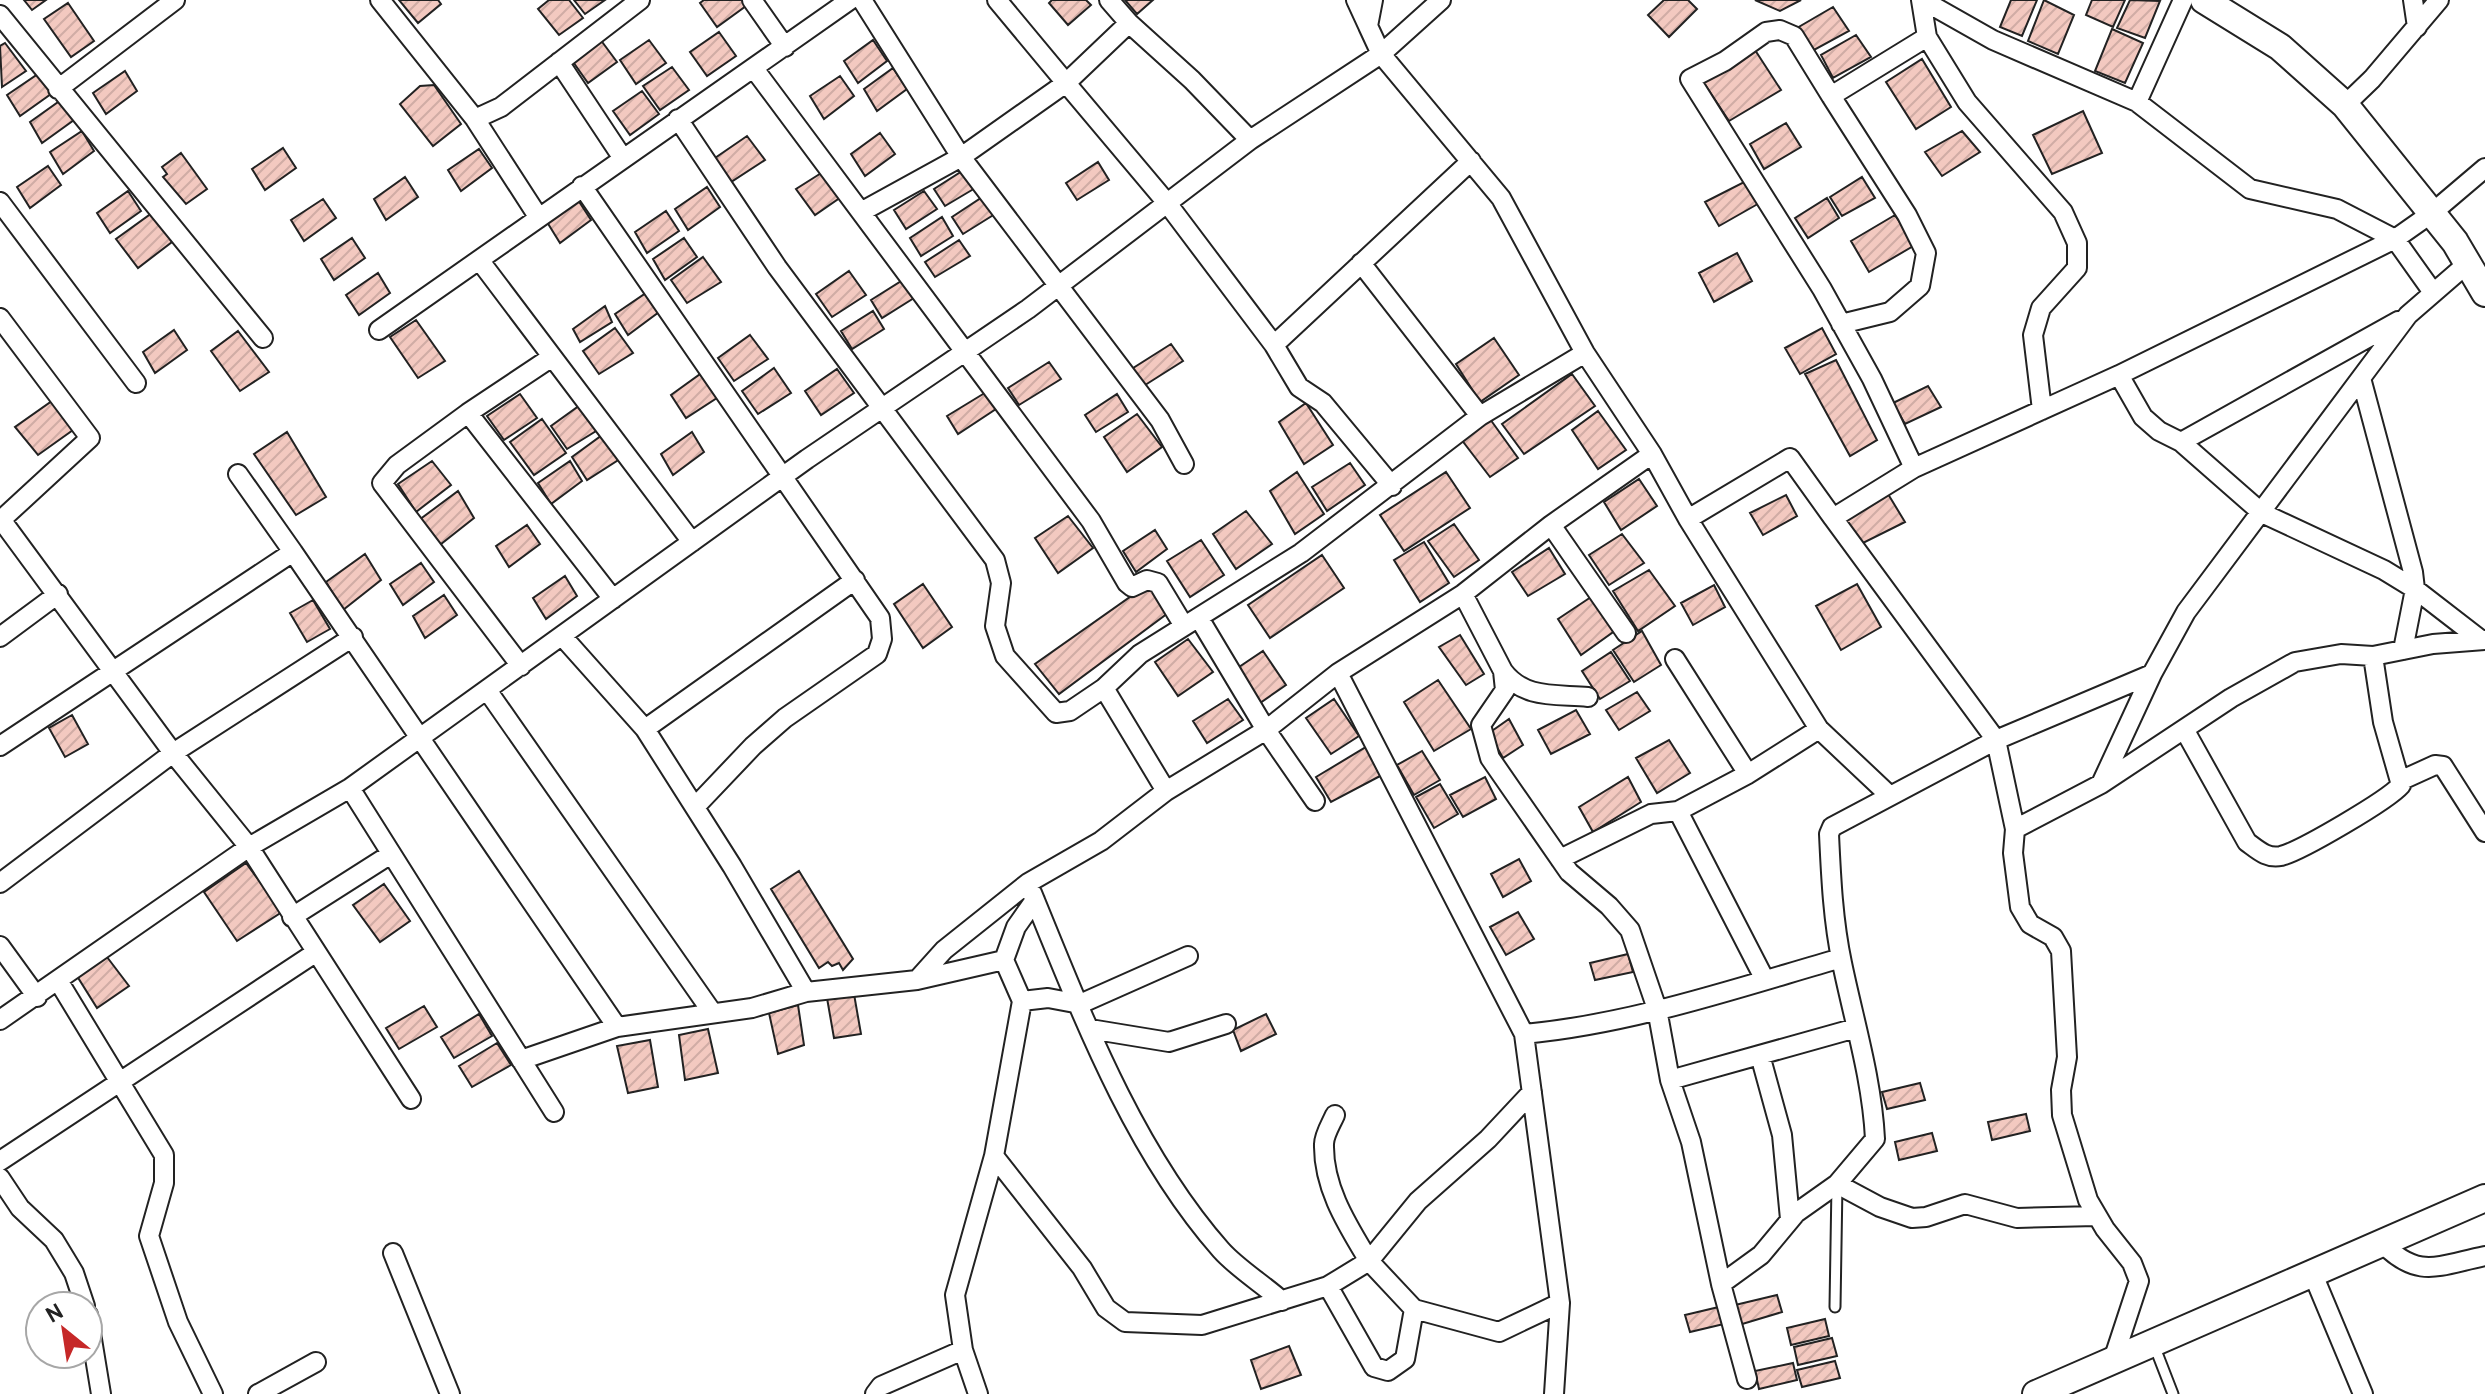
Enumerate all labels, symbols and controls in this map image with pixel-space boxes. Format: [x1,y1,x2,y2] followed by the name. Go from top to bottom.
[24,1290,104,1370] north arrow
[42,1299,69,1330] text: N

